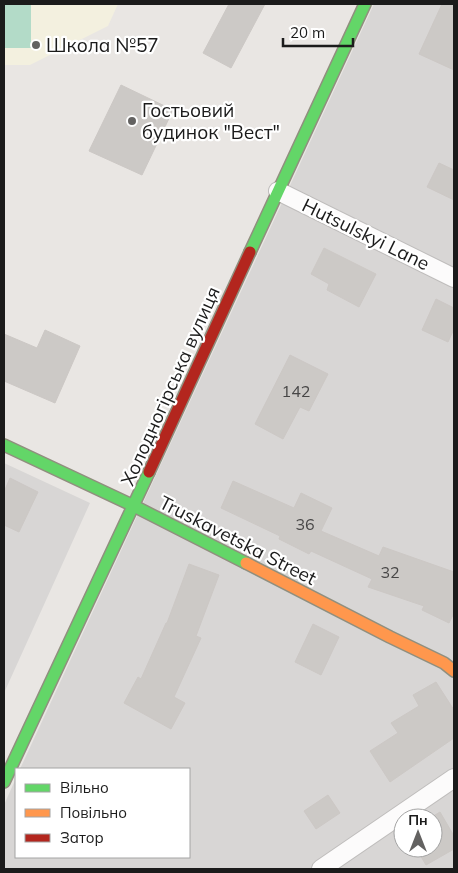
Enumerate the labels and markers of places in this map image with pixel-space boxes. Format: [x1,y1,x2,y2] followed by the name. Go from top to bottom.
[46,33,159,57] place label: Школа №57
[30,39,42,51] marker: Школа №57
[142,98,280,144] place label: Гостьовий будинок "Вест"
[126,115,138,127] marker: Гостьовий будинок "Вест"

